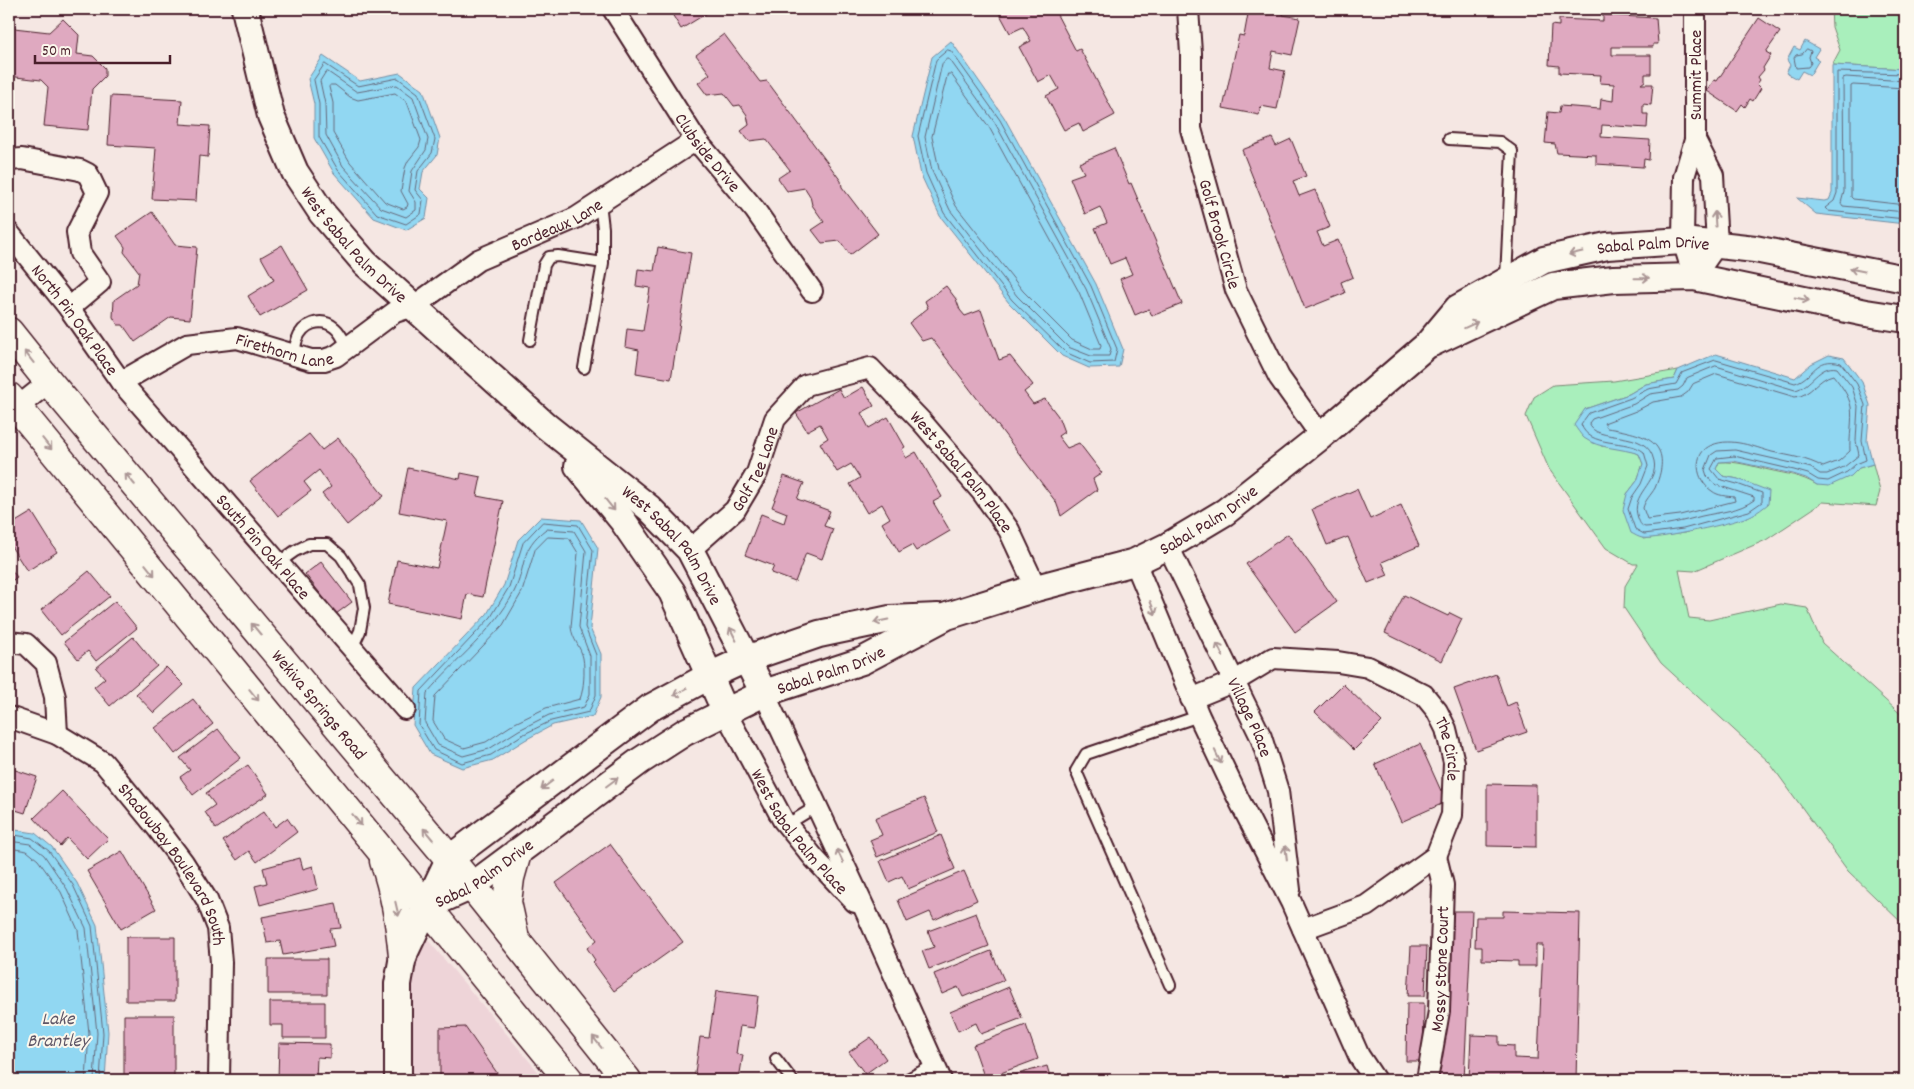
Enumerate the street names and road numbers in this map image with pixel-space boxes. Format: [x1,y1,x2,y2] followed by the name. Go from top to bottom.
[1685,30,1710,120] street label: Summit Place
[667,109,745,199] street label: Clubside Drive
[1191,177,1245,292] street label: Golf Brook Circle
[293,182,412,310] street label: West Sabal Palm Drive
[508,194,609,259] street label: Bordeaux Lane
[1595,231,1711,263] street label: Sabal Palm Drive
[24,260,123,382] street label: North Pin Oak Place
[232,328,338,375] street label: Firethorn Lane
[903,406,1017,539] street label: West Sabal Palm Place
[727,424,787,517] street label: Golf Tee Lane
[1156,480,1264,563] street label: Sabal Palm Drive
[615,481,726,610] street label: West Sabal Palm Drive
[209,489,315,606] street label: South Pin Oak Place
[774,641,891,703] street label: Sabal Palm Drive
[264,646,371,767] street label: Wekiva Springs Road
[1219,674,1277,761] street label: Village Place
[1427,713,1464,782] street label: The Circle
[743,765,852,901] street label: West Sabal Palm Place
[110,779,230,947] street label: Shadowbay Boulevard South
[432,834,540,916] street label: Sabal Palm Drive
[1426,905,1457,1034] street label: Mossy Stone Court

